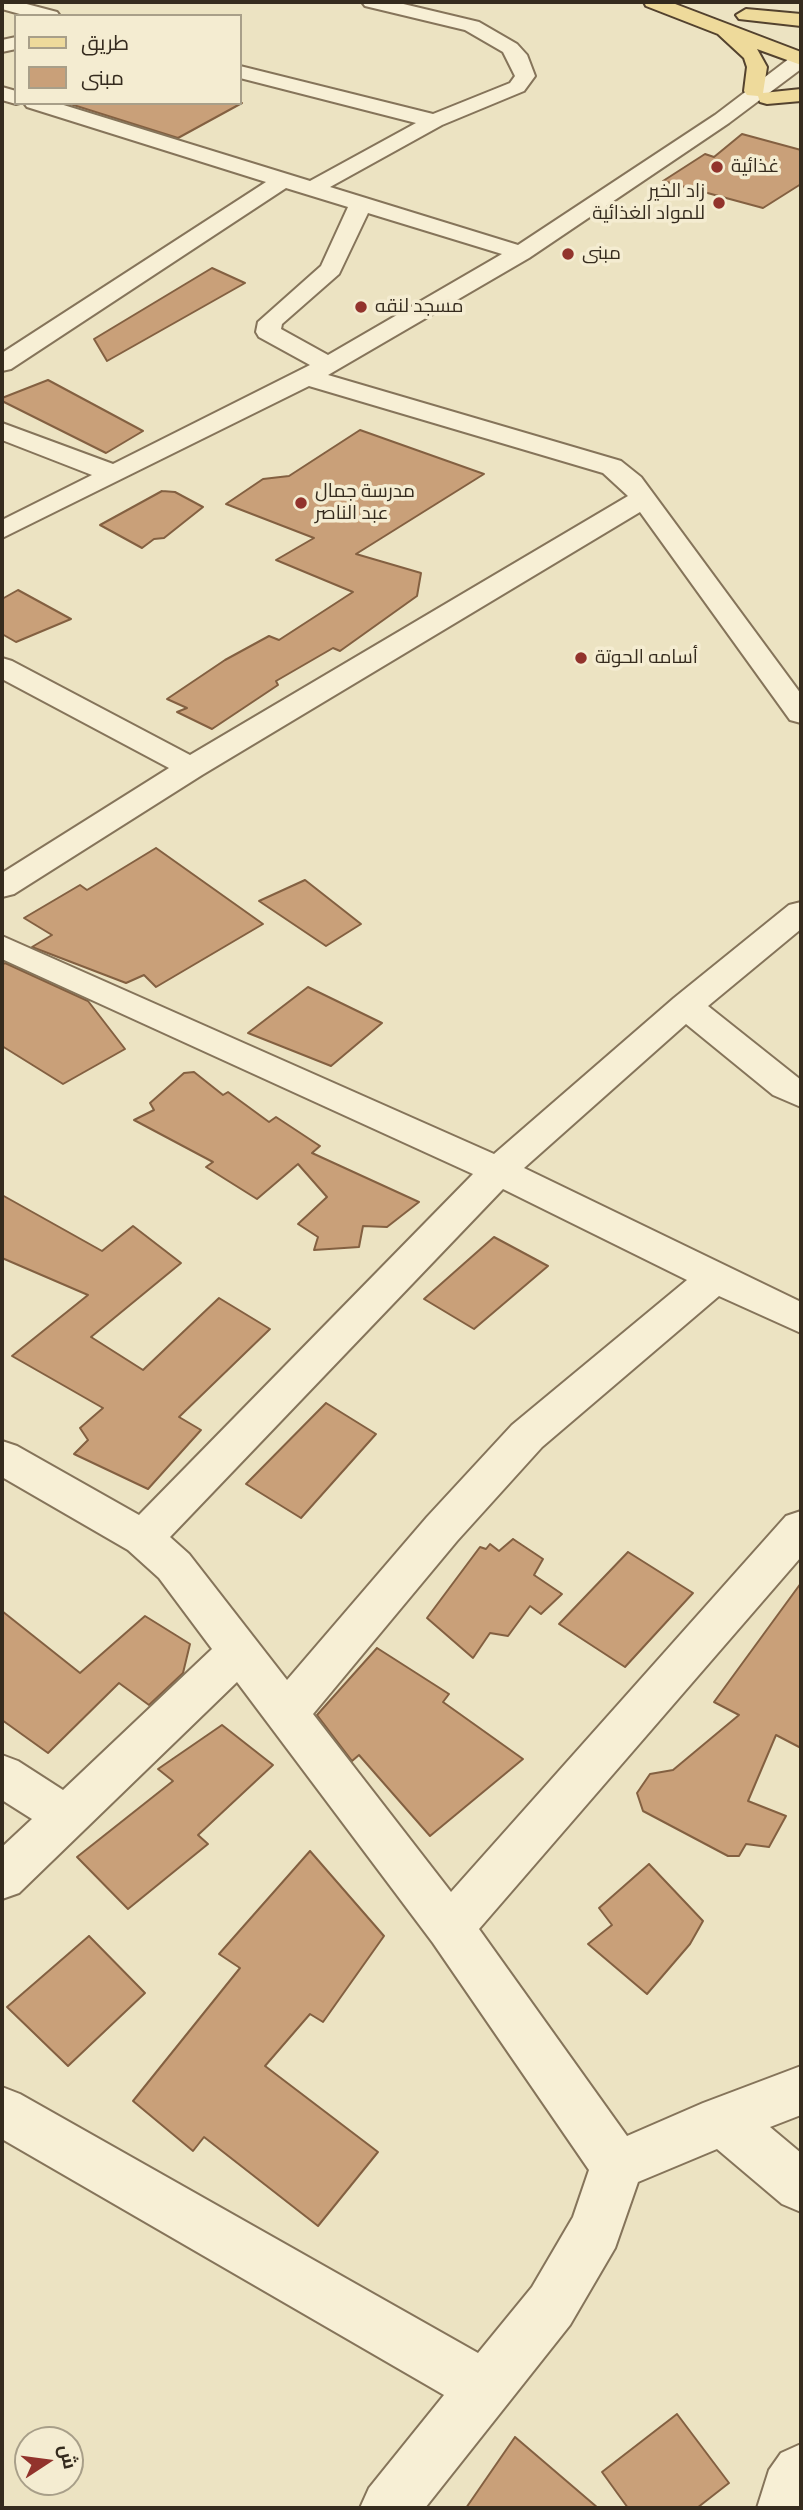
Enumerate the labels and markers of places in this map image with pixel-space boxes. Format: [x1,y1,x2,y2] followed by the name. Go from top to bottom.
[731,156,779,178] place label: غذائية
[709,159,725,175] marker: غذائية
[592,181,705,225] place label: زاد الخير للمواد الغذائية
[711,195,727,211] marker: زاد الخير للمواد الغذائية
[582,243,621,265] place label: مبنى
[560,246,576,262] marker: مبنى
[375,296,463,318] place label: مسجد لنقه
[353,299,369,315] marker: مسجد لنقه
[315,481,415,525] place label: مدرسة جمال عبد الناصر
[293,495,309,511] marker: مدرسة جمال عبد الناصر
[595,647,698,669] place label: أسامه الحوتة
[573,650,589,666] marker: أسامه الحوتة

